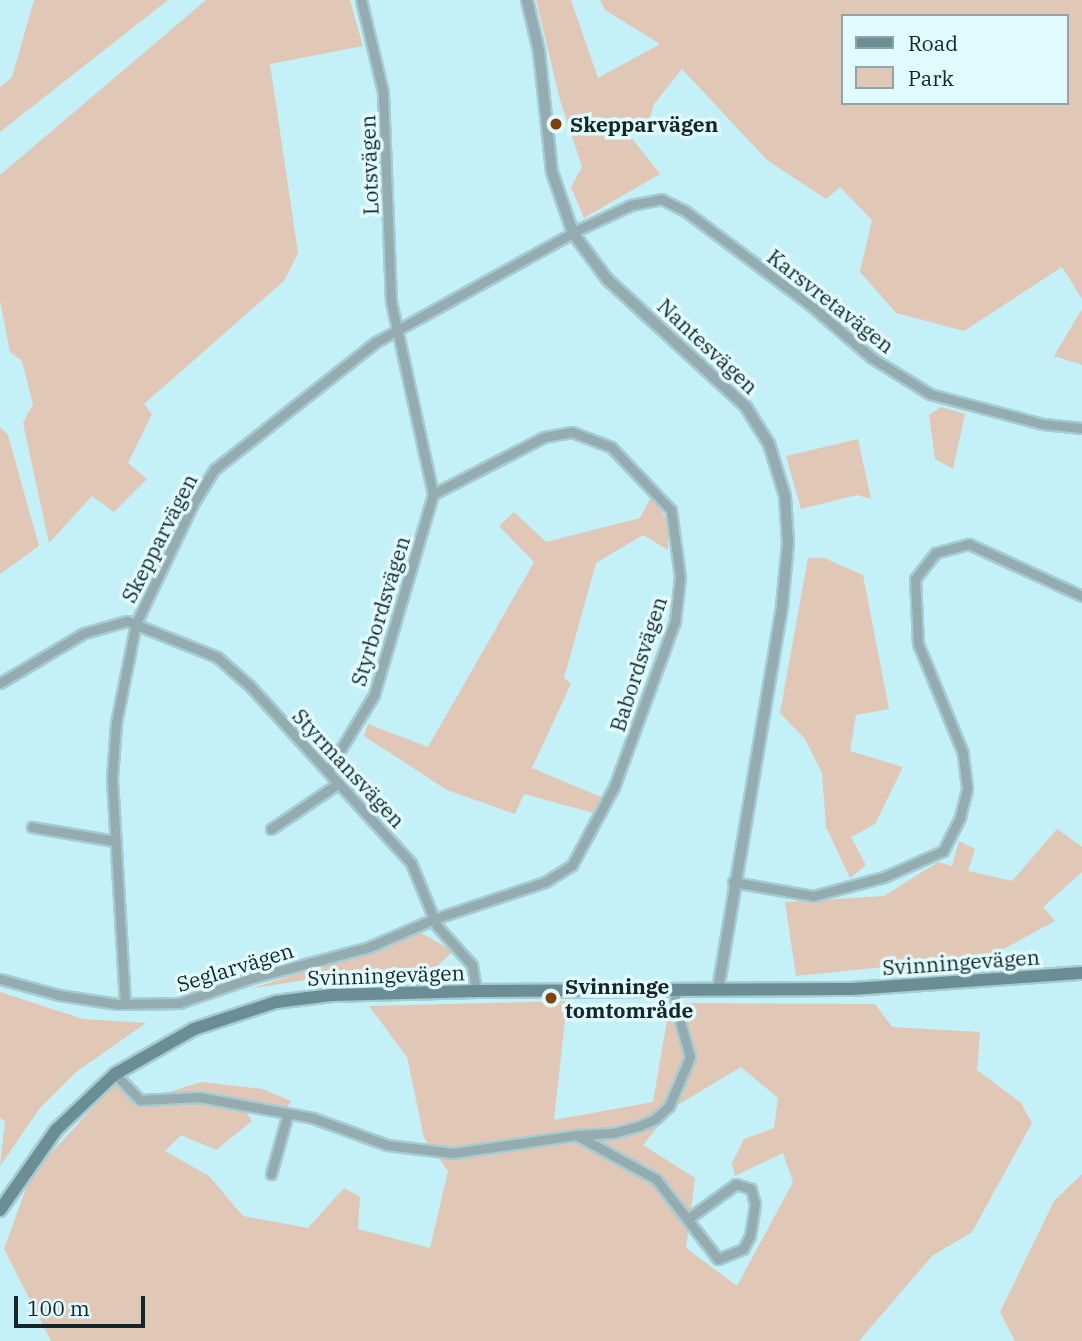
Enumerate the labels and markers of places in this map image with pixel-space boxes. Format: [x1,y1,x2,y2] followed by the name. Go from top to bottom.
[570,111,718,137] place label: Skepparvägen
[548,116,564,132] marker: Skepparvägen
[565,973,693,1023] place label: Svinninge tomtområde
[543,990,559,1006] marker: Svinninge tomtområde

